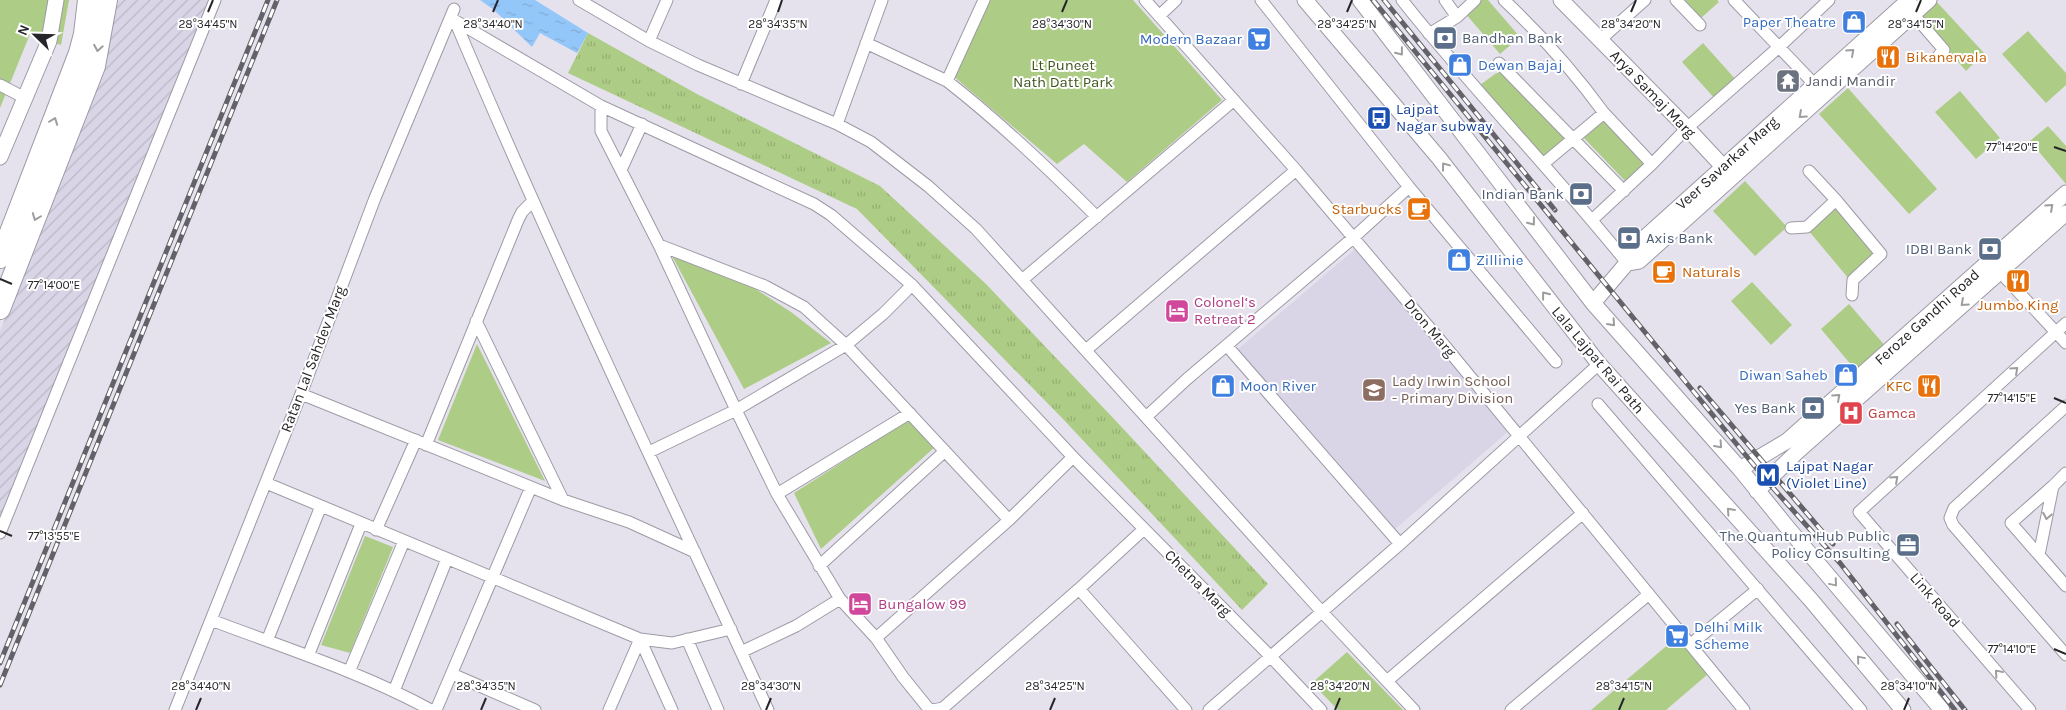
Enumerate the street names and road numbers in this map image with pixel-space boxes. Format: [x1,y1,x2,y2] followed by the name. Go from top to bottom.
[1606,46,1700,142] street label: Arya Samaj Marg
[1672,112,1782,214] street label: Veer Savarkar Marg
[1871,265,1983,369] street label: Feroze Gandhi Road
[277,283,349,435] street label: Ratan Lal Sahdev Marg
[1400,295,1460,361] street label: Dron Marg
[1548,303,1648,417] street label: Lala Lajpat Rai Path
[1161,546,1236,621] street label: Chetna Marg
[1906,569,1964,631] street label: Link Road

